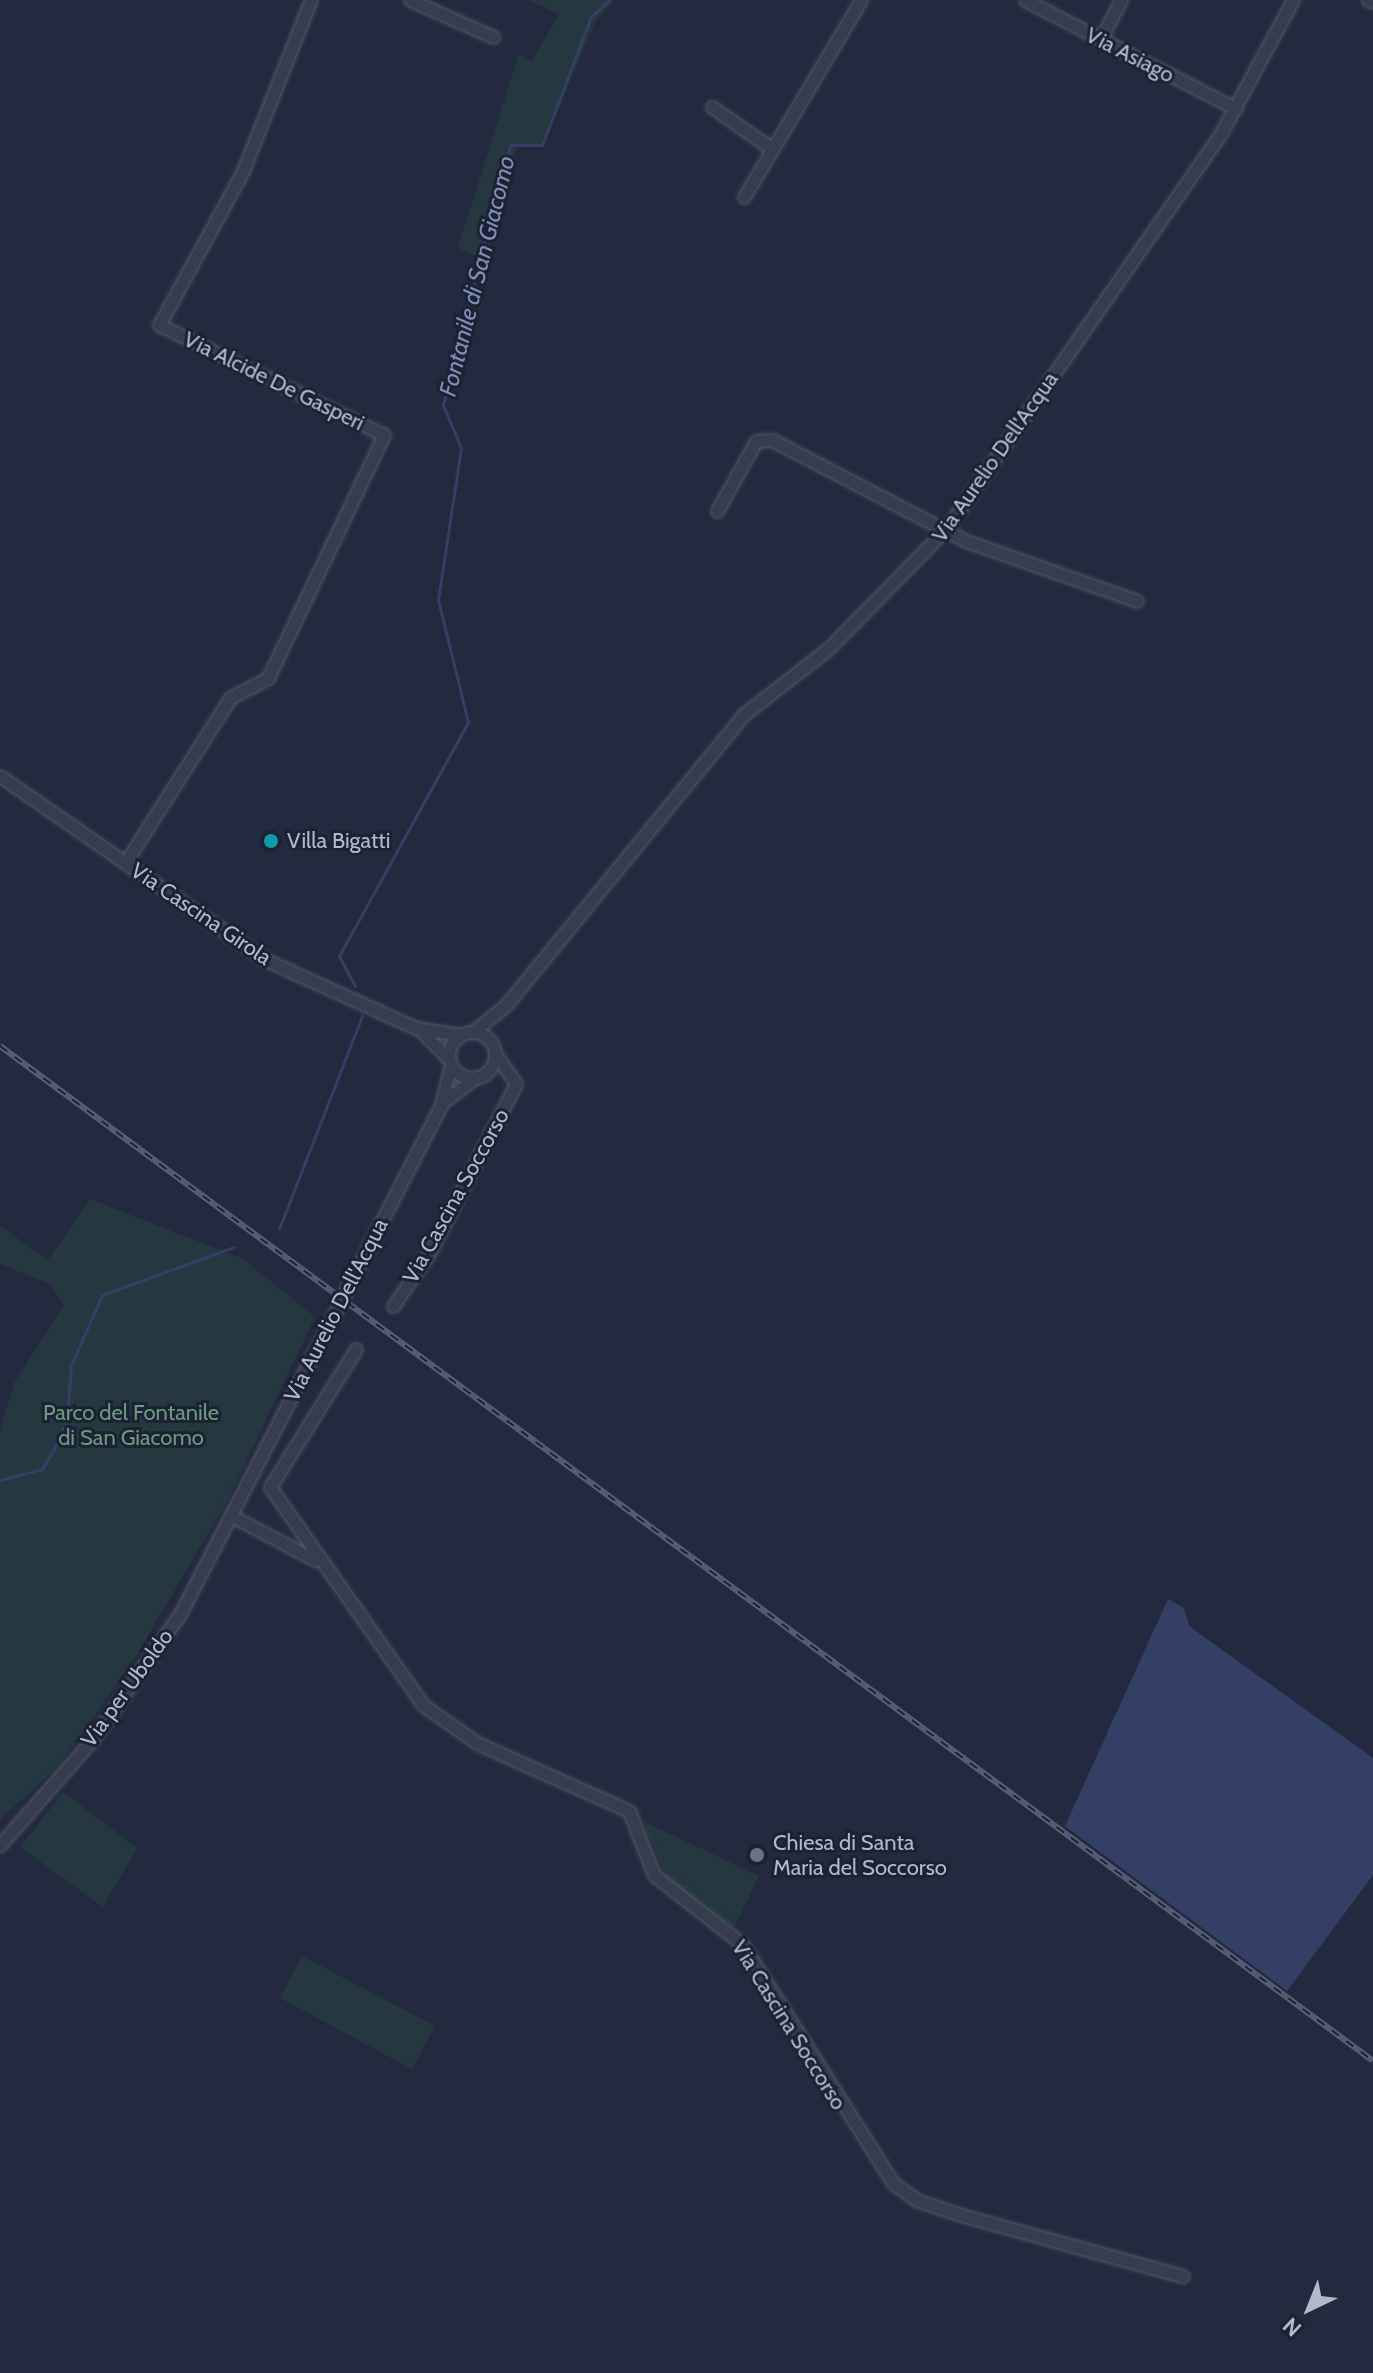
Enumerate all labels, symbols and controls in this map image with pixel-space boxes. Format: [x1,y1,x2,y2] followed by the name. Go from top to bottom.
[1081,22,1179,88] street label: Via Asiago
[433,153,521,399] water label: Fontanile di San Giacomo
[179,326,369,436] street label: Via Alcide De Gasperi
[926,367,1064,547] street label: Via Aurelio Dell'Acqua
[287,828,390,854] place label: Villa Bigatti
[262,832,280,850] marker: Villa Bigatti
[126,857,276,971] street label: Via Cascina Girola
[397,1104,515,1288] street label: Via Cascina Soccorso
[278,1214,394,1406] street label: Via Aurelio Dell'Acqua
[43,1399,219,1450] park label: Parco del Fontanile di San Giacomo
[75,1624,179,1752] street label: Via per Uboldo
[773,1829,947,1880] place label: Chiesa di Santa Maria del Soccorso
[748,1846,766,1864] marker: Chiesa di Santa Maria del Soccorso
[726,1935,852,2115] street label: Via Cascina Soccorso
[1269,2269,1349,2349] north arrow
[1277,2312,1307,2342] text: N

